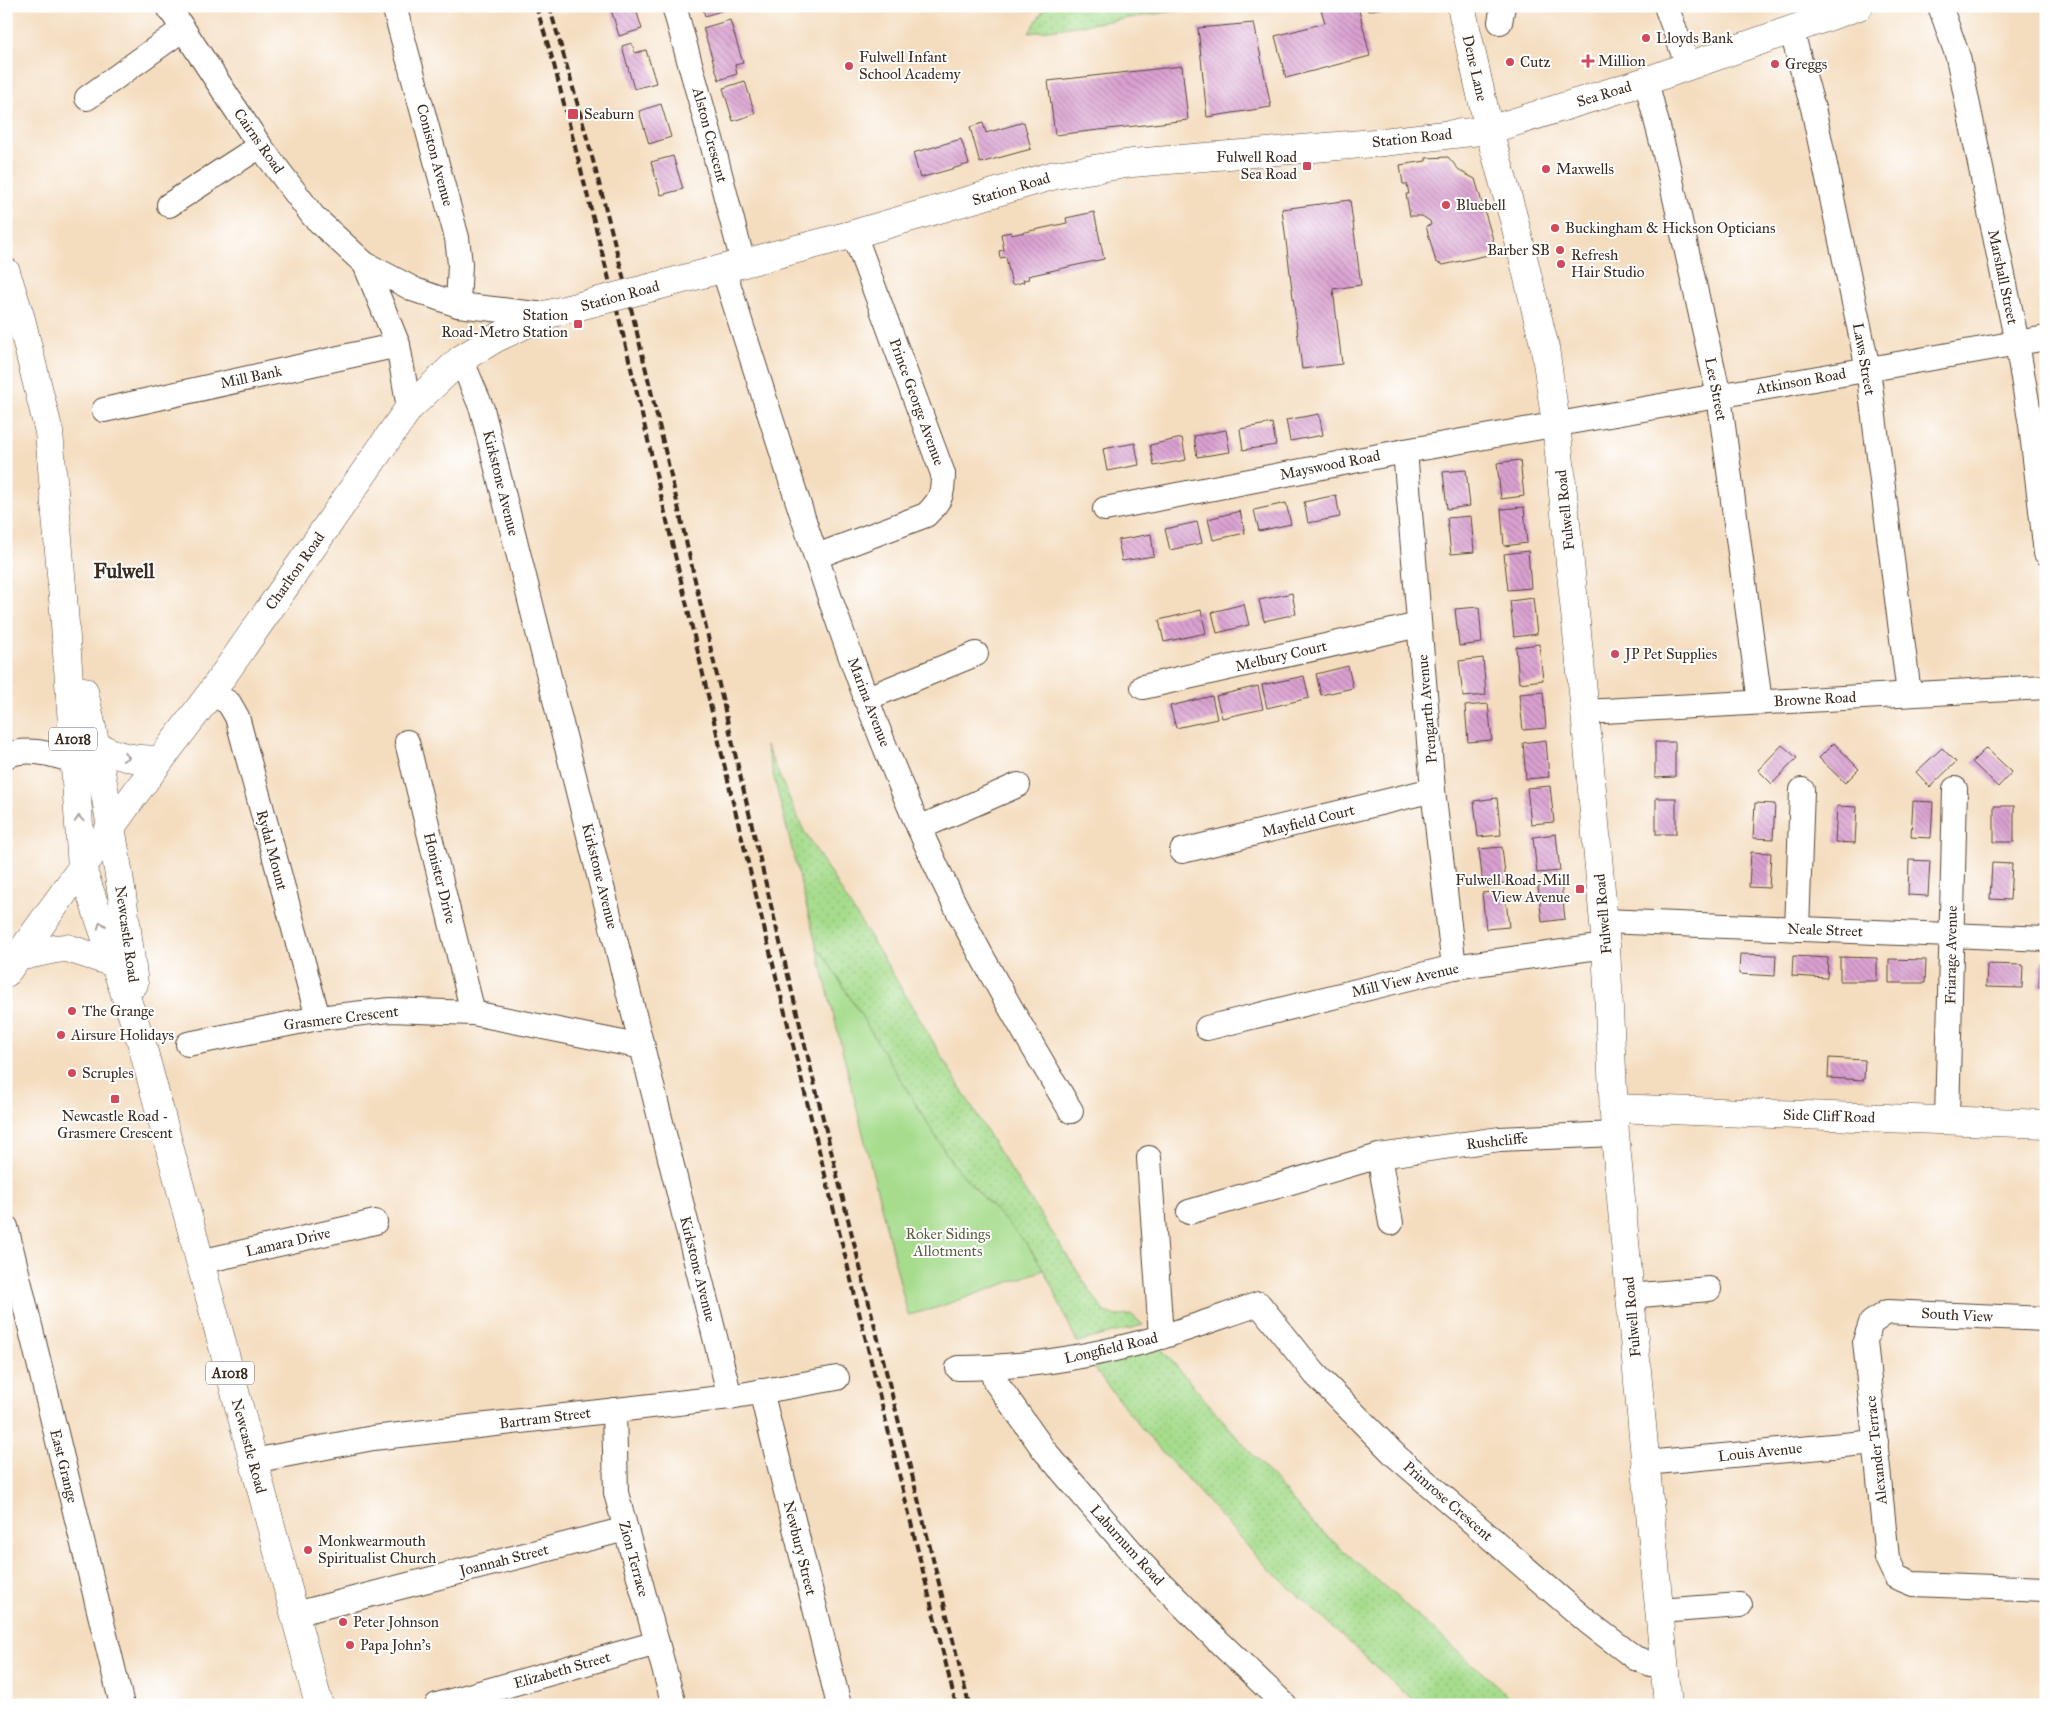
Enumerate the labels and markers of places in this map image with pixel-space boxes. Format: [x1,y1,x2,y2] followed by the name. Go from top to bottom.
[1656,29,1733,47] place label: Lloyds Bank
[1640,32,1652,44] marker: Lloyds Bank
[859,48,962,83] place label: Fulwell Infant School Academy
[1598,52,1646,70] place label: Million
[1520,53,1551,71] place label: Cutz
[1582,55,1594,67] marker: Million
[1785,55,1827,73] place label: Greggs
[1504,56,1516,68] marker: Cutz
[1769,58,1781,70] marker: Greggs
[843,60,855,72] marker: Fulwell Infant School Academy
[584,105,634,123] place label: Seaburn
[566,107,580,121] marker: Seaburn
[1216,148,1297,183] place label: Fulwell Road Sea Road
[1301,160,1313,172] marker: Fulwell Road Sea Road
[1556,160,1614,178] place label: Maxwells
[1540,163,1552,175] marker: Maxwells
[1456,196,1507,214] place label: Bluebell
[1440,199,1452,211] marker: Bluebell
[1565,219,1775,237] place label: Buckingham & Hickson Opticians
[1549,222,1561,234] marker: Buckingham & Hickson Opticians
[1487,241,1550,259] place label: Barber SB
[1554,244,1566,256] marker: Barber SB
[1571,246,1645,281] place label: Refresh Hair Studio
[1555,258,1567,270] marker: Refresh Hair Studio
[441,306,568,341] place label: Station Road-Metro Station
[572,318,584,330] marker: Station Road-Metro Station
[1623,645,1717,664] place label: JP Pet Supplies
[1609,648,1621,660] marker: JP Pet Supplies
[1455,871,1571,906] place label: Fulwell Road-Mill View Avenue
[1574,883,1586,895] marker: Fulwell Road-Mill View Avenue
[82,1002,154,1020] place label: The Grange
[66,1005,78,1017] marker: The Grange
[70,1026,174,1044] place label: Airsure Holidays
[55,1029,67,1041] marker: Airsure Holidays
[82,1064,134,1082] place label: Scruples
[66,1067,78,1079] marker: Scruples
[109,1093,121,1105] marker: Newcastle Road - Grasmere Crescent
[57,1107,173,1142] place label: Newcastle Road - Grasmere Crescent
[318,1532,437,1567] place label: Monkwearmouth Spiritualist Church
[302,1544,314,1556] marker: Monkwearmouth Spiritualist Church
[353,1613,439,1632] place label: Peter Johnson
[337,1616,349,1628] marker: Peter Johnson
[360,1636,431,1655] place label: Papa John's
[344,1639,356,1651] marker: Papa John's

